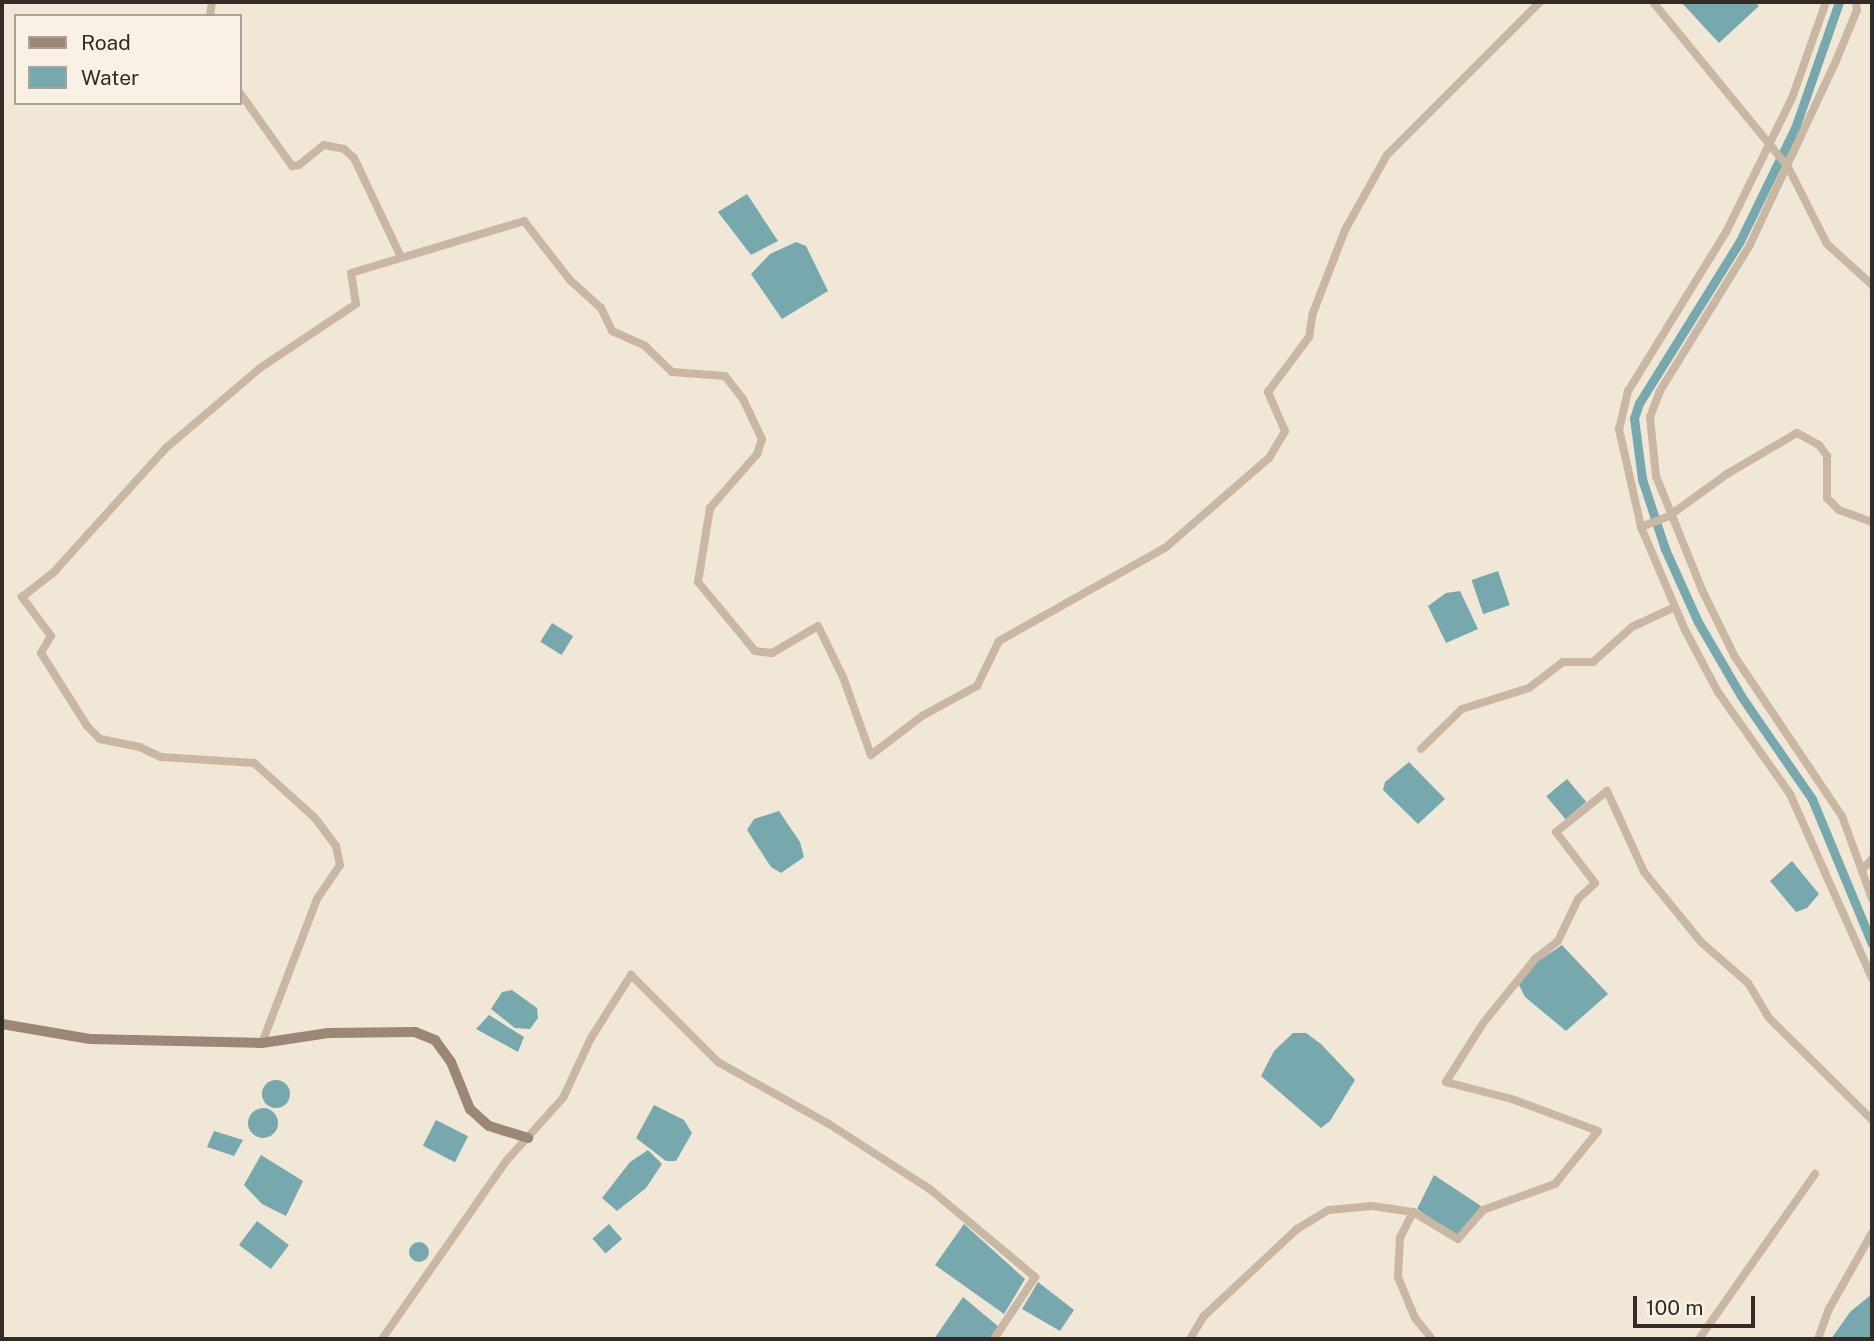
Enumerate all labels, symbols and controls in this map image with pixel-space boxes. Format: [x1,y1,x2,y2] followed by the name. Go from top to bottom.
[14,14,242,105] legend
[81,30,131,55] text: Road
[81,65,139,90] text: Water
[1636,1282,1758,1326] scale bar
[1646,1295,1703,1320] text: 100 m

